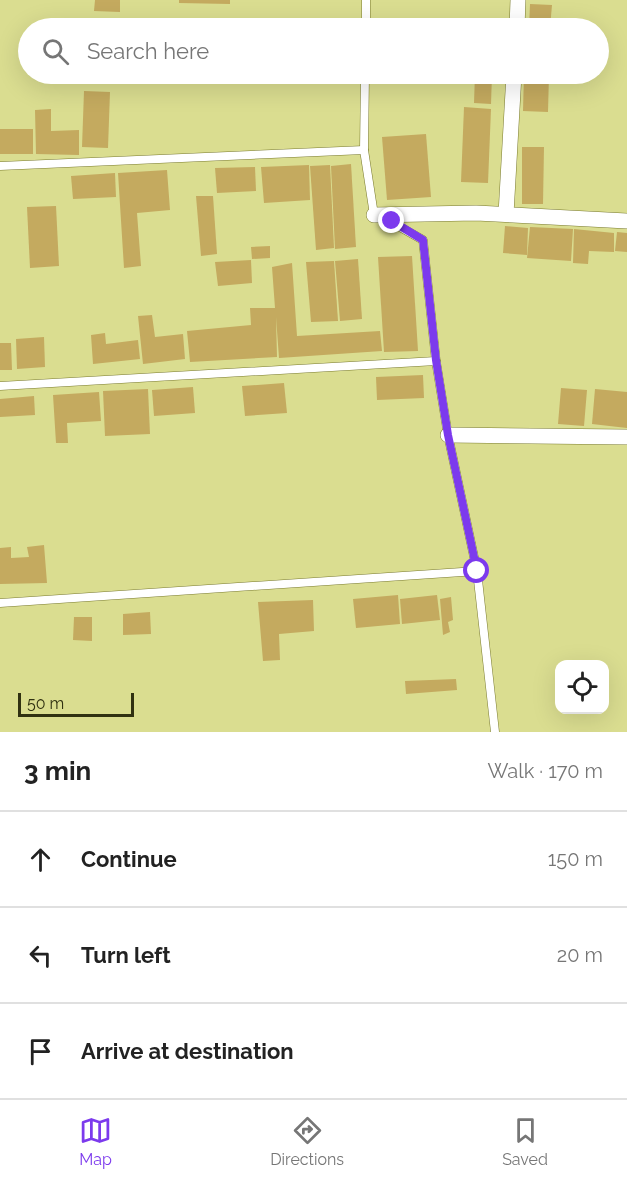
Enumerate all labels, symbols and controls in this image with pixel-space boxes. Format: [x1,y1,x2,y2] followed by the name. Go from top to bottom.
[18,18,609,84] search box
[39,35,72,68] icon: search
[87,38,209,64] text: Search here
[378,207,404,233] route end
[463,557,489,583] route start
[555,660,609,714] map controls
[555,660,609,714] button: locate
[18,690,134,718] scale bar
[27,694,64,713] text: 50 m
[24,756,91,786] text: 3 min
[487,759,603,783] text: Walk · 170 m
[24,843,57,876] icon: ahead
[81,846,177,872] text: Continue
[548,847,603,871] text: 150 m
[24,939,57,972] icon: left
[81,942,171,968] text: Turn left
[557,943,603,967] text: 20 m
[24,1035,57,1068] icon: arrive
[81,1038,294,1064] text: Arrive at destination
[79,1114,112,1169] tab: Map
[270,1114,344,1169] tab: Directions
[502,1114,548,1169] tab: Saved

